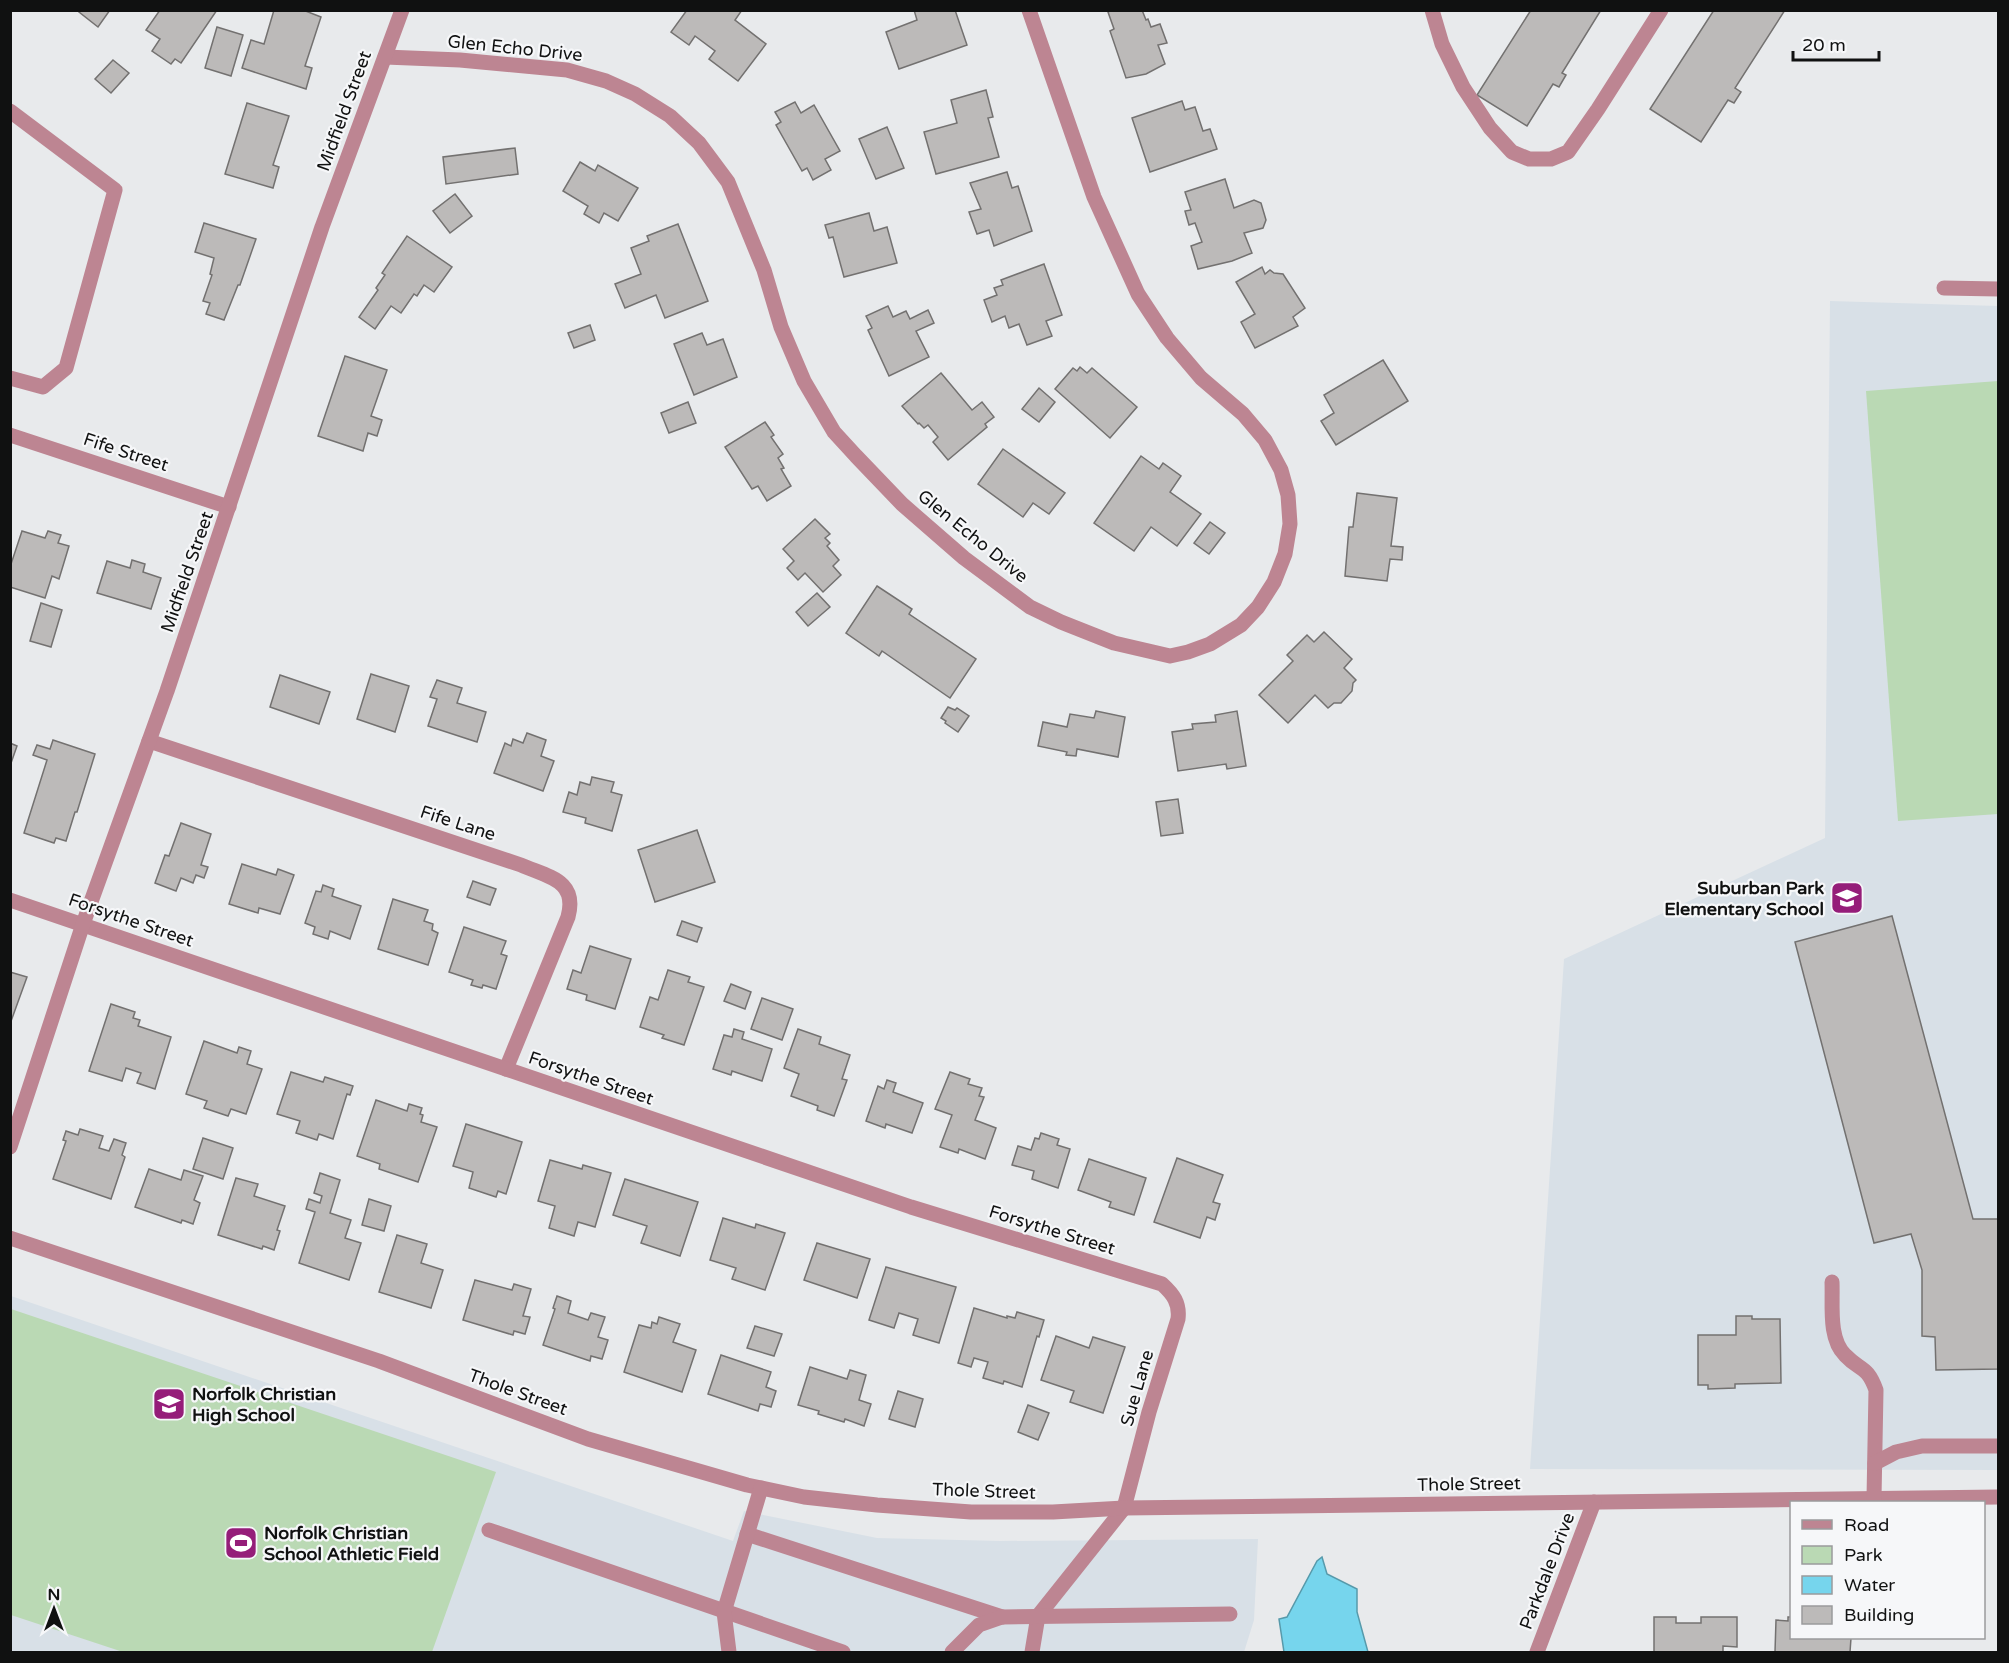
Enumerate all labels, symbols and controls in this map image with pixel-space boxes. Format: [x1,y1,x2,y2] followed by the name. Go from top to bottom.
[1793,24,1878,62] scale bar
[446,30,584,66] street label: Glen Echo Drive
[1802,34,1846,56] text: 20 m
[312,48,376,174] street label: Midfield Street
[81,428,171,476] street label: Fife Street
[913,485,1033,587] street label: Glen Echo Drive
[156,508,218,635] street label: Midfield Street
[417,800,499,846] street label: Fife Lane
[1664,877,1824,920] place label: Suburban Park Elementary School
[1829,880,1865,916] school or university icon: Suburban Park Elementary School
[66,888,197,952] street label: Forsythe Street
[526,1046,657,1110] street label: Forsythe Street
[986,1200,1118,1260] street label: Forsythe Street
[1116,1347,1158,1429] street label: Sue Lane
[466,1364,571,1420] street label: Thole Street
[192,1383,336,1426] place label: Norfolk Christian High School
[151,1386,187,1422] school or university icon: Norfolk Christian High School
[1417,1472,1521,1496] street label: Thole Street
[932,1478,1036,1504] street label: Thole Street
[1790,1501,1985,1639] legend
[1515,1509,1579,1633] street label: Parkdale Drive
[1844,1514,1889,1536] text: Road
[264,1522,439,1565] place label: Norfolk Christian School Athletic Field
[223,1525,259,1561] sports icon: Norfolk Christian School Athletic Field
[1844,1544,1883,1566] text: Park
[1844,1574,1895,1596] text: Water
[24,1579,84,1639] north arrow
[48,1585,60,1605] text: N
[1844,1604,1914,1626] text: Building

